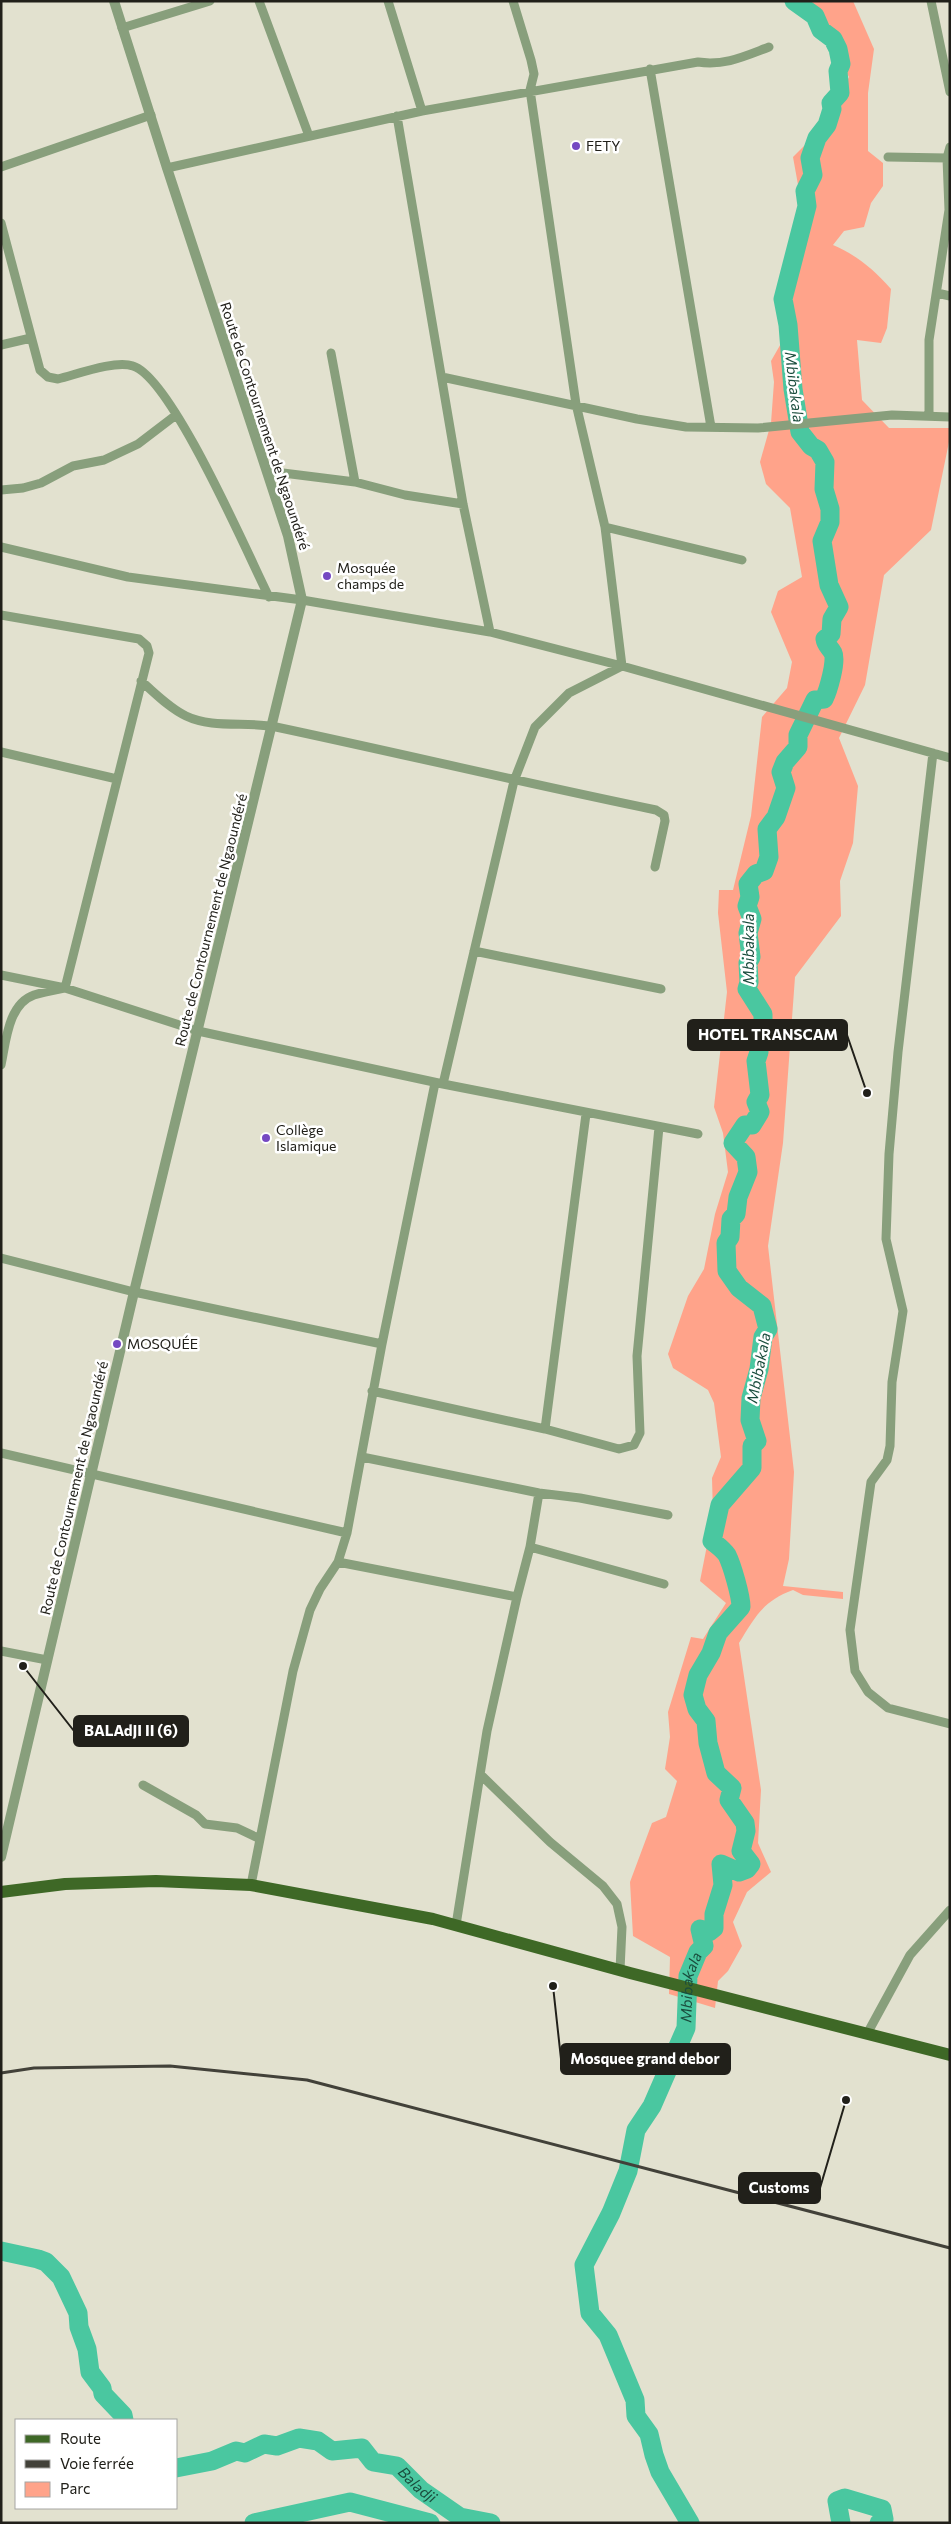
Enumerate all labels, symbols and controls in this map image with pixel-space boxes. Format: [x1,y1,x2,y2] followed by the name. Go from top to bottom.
[586,137,620,154] place label: FETY
[570,140,582,152] marker: FETY
[217,300,314,552] street label: Route de Contournement de Ngaoundéré
[782,350,808,424] water label: Mbibakala
[337,559,404,592] place label: Mosquée champs de
[321,570,333,582] marker: Mosquée champs de
[171,792,250,1048] street label: Route de Contournement de Ngaoundéré
[739,913,757,985] water label: Mbibakala
[688,1020,847,1050] callout: HOTEL TRANSCAM
[698,1025,838,1043] text: HOTEL TRANSCAM
[276,1121,336,1154] place label: Collège Islamique
[260,1132,272,1144] marker: Collège Islamique
[742,1331,774,1405] water label: Mbibakala
[127,1335,198,1352] place label: MOSQUÉE
[111,1338,123,1350] marker: MOSQUÉE
[36,1359,111,1616] street label: Route de Contournement de Ngaoundéré
[74,1716,188,1746] callout: BALAdJI II (6)
[84,1721,178,1739] text: BALAdJI II (6)
[676,1949,705,2023] water label: Mbibakala
[561,2044,730,2074] callout: Mosquee grand debor
[570,2049,720,2067] text: Mosquee grand debor
[739,2173,820,2203] callout: Customs
[748,2178,810,2196] text: Customs
[15,2419,178,2509] legend
[60,2429,101,2447] text: Route
[60,2454,134,2472] text: Voie ferrée
[395,2462,441,2507] water label: Baladji
[60,2479,90,2497] text: Parc

